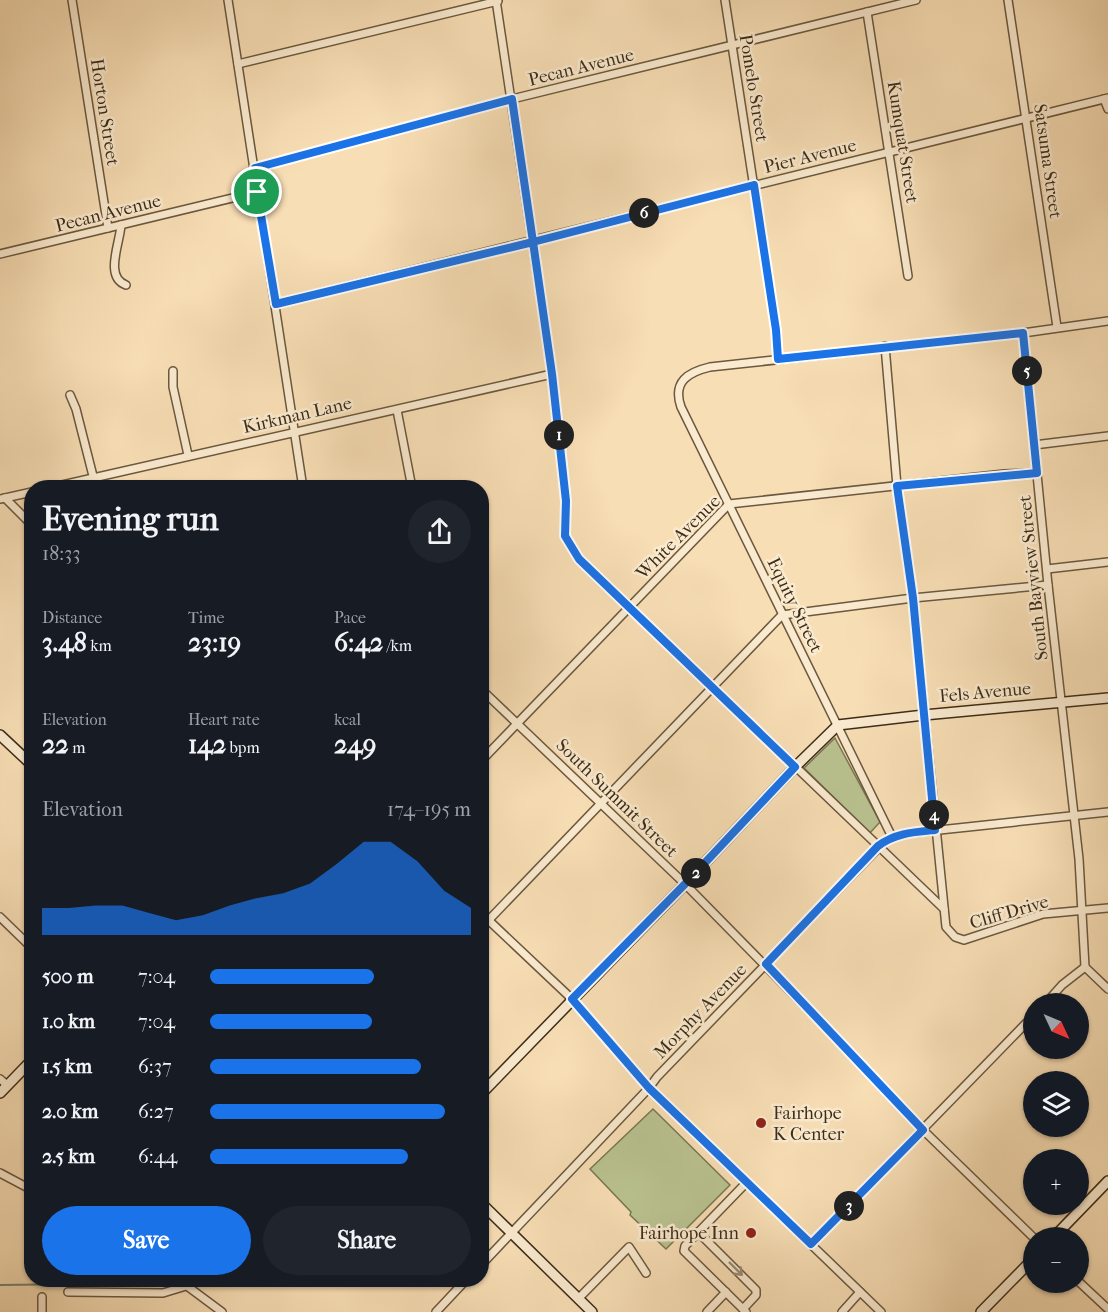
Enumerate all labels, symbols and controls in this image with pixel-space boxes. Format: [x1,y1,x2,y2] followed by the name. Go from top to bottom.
[735,33,772,144] street label: Pomelo Street
[526,44,636,91] street label: Pecan Avenue
[86,57,123,168] street label: Horton Street
[882,79,923,205] street label: Kumquat Street
[1029,102,1066,220] street label: Satsuma Street
[762,135,859,178] street label: Pier Avenue
[231,166,282,217] pin
[240,175,273,208] icon: arrive
[53,190,163,237] street label: Pecan Avenue
[629,198,659,228] pin: 6
[640,203,648,222] text: 6
[1012,356,1042,386] pin: 5
[1024,361,1030,380] text: 5
[241,393,354,438] street label: Kirkman Lane
[544,420,574,450] pin: 1
[556,425,562,444] text: 1
[631,491,725,584] street label: White Avenue
[1014,494,1053,662] street label: South Bayview Street
[42,500,219,539] text: Evening run
[408,500,471,563] button: share
[42,542,80,565] text: 18:33
[763,554,827,657] street label: Equity Street
[42,608,102,627] text: Distance
[188,608,224,627] text: Time
[334,608,366,627] text: Pace
[42,627,87,658] text: 3.48
[188,627,241,658] text: 23:19
[334,627,383,658] text: 6:42
[87,636,112,655] text: km
[383,636,412,655] text: /km
[938,678,1032,707] street label: Fels Avenue
[42,710,107,729] text: Elevation
[188,710,260,729] text: Heart rate
[334,710,361,729] text: kcal
[42,729,69,760] text: 22
[188,729,226,760] text: 142
[334,729,376,760] text: 249
[551,735,682,862] street label: South Summit Street
[69,738,85,757] text: m
[226,738,260,757] text: bpm
[42,798,123,821] text: Elevation
[387,798,471,821] text: 174–195 m
[919,800,949,830] pin: 4
[929,805,939,824] text: 4
[681,858,711,888] pin: 2
[692,863,700,882] text: 2
[967,891,1051,934] street label: Cliff Drive
[650,959,751,1063] street label: Morphy Avenue
[42,965,94,988] text: 500 m
[138,965,175,988] text: 7:04
[1023,993,1089,1059] north arrow
[1023,993,1089,1293] map controls
[42,1010,95,1033] text: 1.0 km
[138,1010,175,1033] text: 7:04
[42,1055,92,1078] text: 1.5 km
[138,1055,172,1078] text: 6:37
[1023,1071,1089,1137] button: layers
[42,1100,98,1123] text: 2.0 km
[138,1100,174,1123] text: 6:27
[773,1103,845,1145] place label: Fairhope K Center
[754,1116,768,1130] marker: Fairhope K Center
[42,1145,95,1168] text: 2.5 km
[138,1145,177,1168] text: 6:44
[1023,1149,1089,1215] button: +
[834,1191,864,1221] pin: 3
[846,1196,852,1215] text: 3
[42,1206,251,1275] button: Save
[263,1206,471,1275] button: Share
[639,1223,740,1244] place label: Fairhope Inn
[744,1226,758,1240] marker: Fairhope Inn
[1023,1227,1089,1293] button: −
[728,1262,743,1276] one-way arrow

